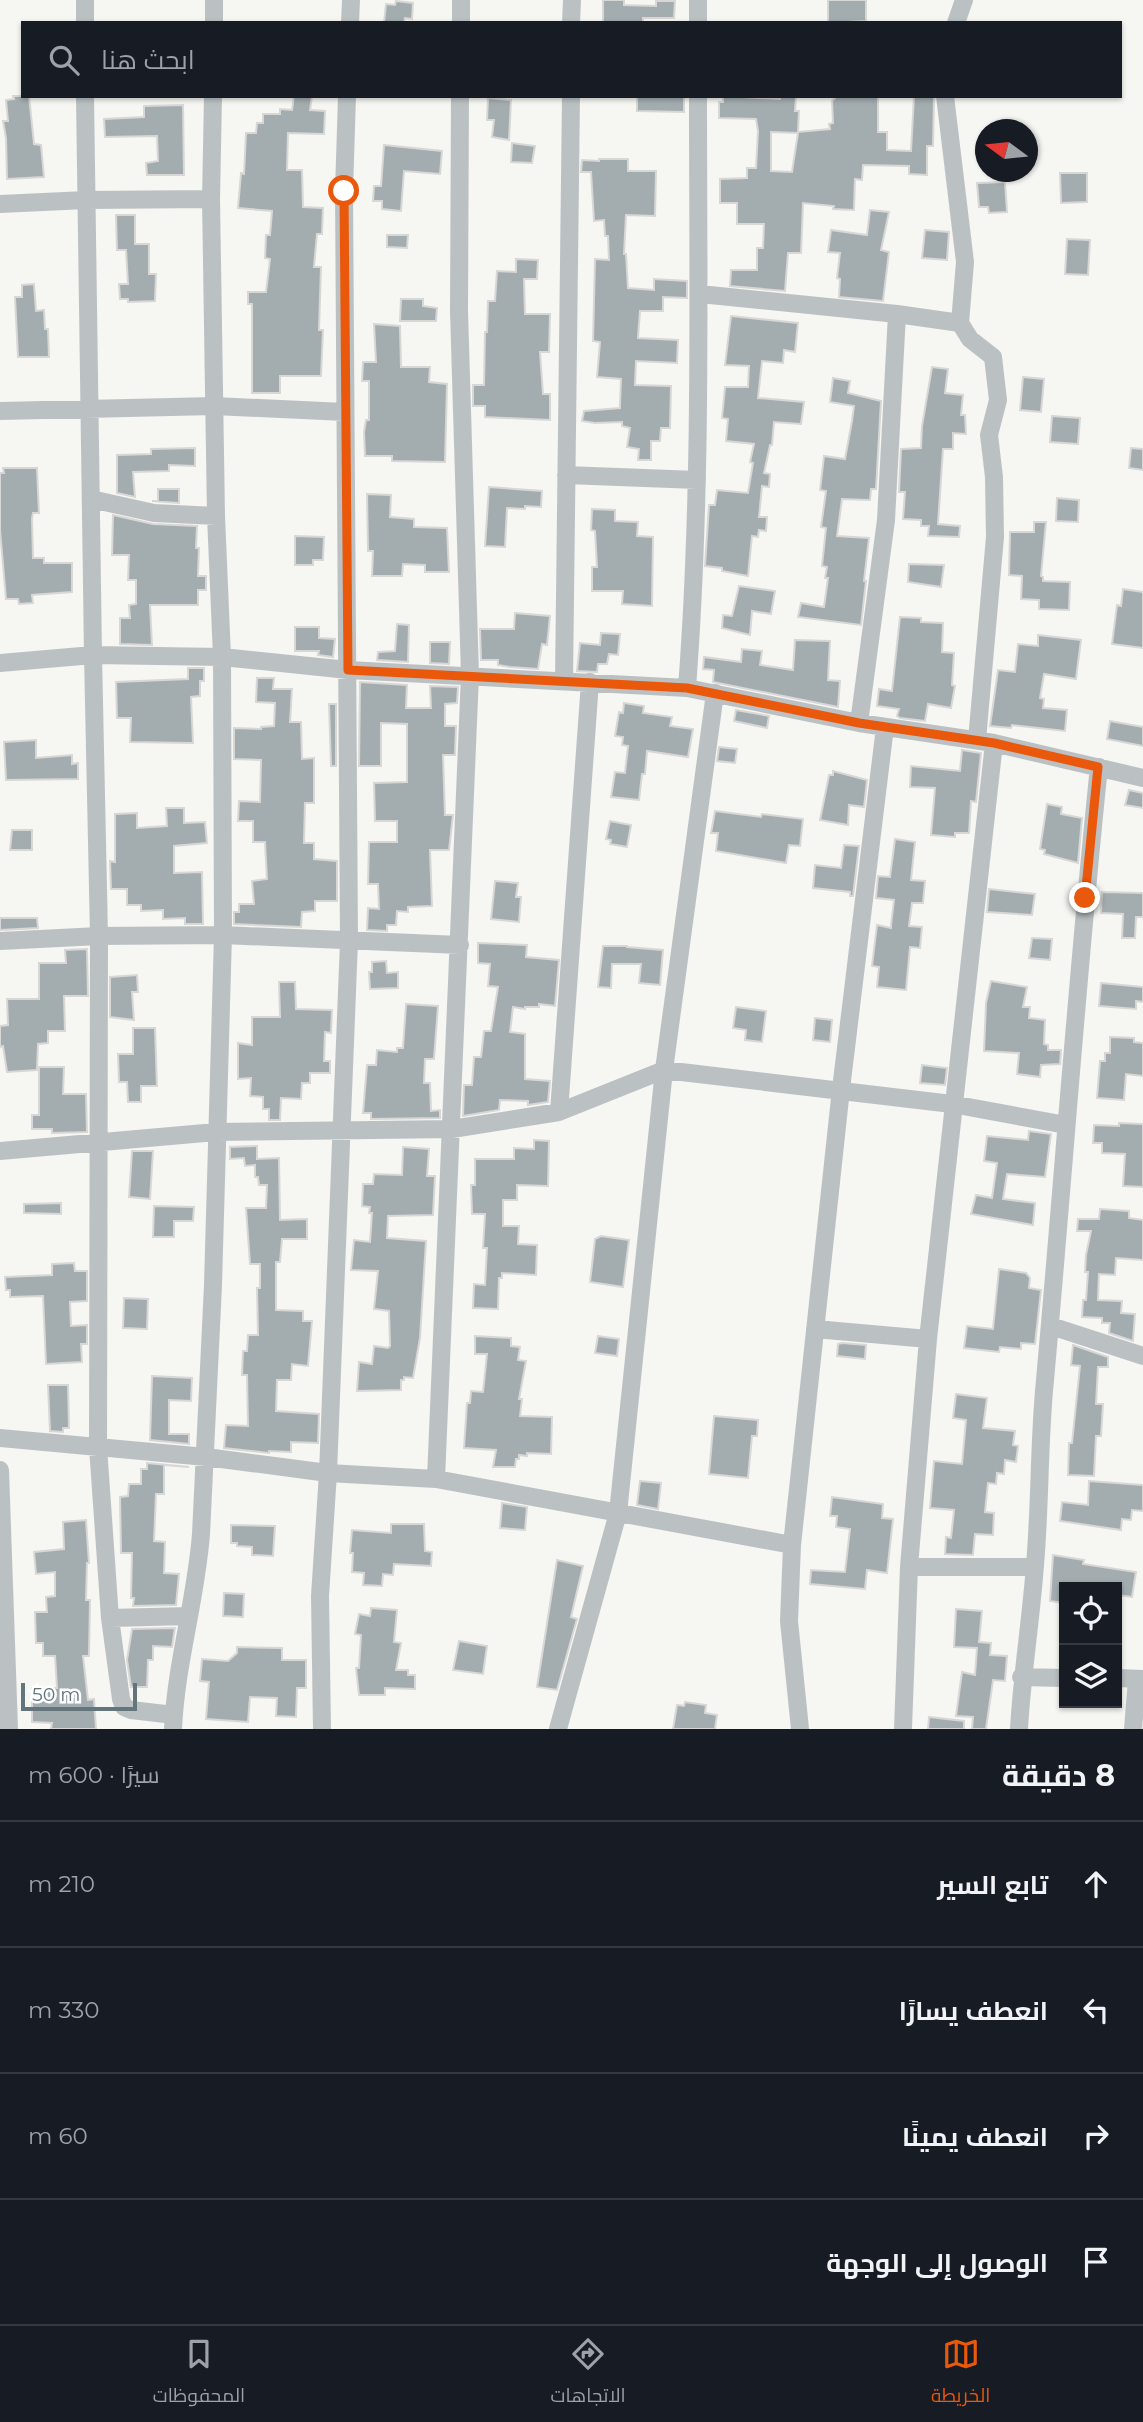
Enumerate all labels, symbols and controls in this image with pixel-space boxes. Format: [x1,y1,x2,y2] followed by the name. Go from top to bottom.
[21,21,1122,98] search box
[45,41,83,79] icon: search
[101,44,195,76] text: ابحث هنا
[975,119,1038,182] north arrow
[328,175,359,206] route start
[1069,882,1100,913] route end
[1059,1582,1122,1708] map controls
[1059,1582,1122,1645] button: locate
[1059,1645,1122,1708] button: layers
[21,1680,136,1712] scale bar
[32,1683,80,1706] text: 50 m
[1002,1757,1115,1794] text: 8 دقيقة
[28,1761,160,1789] text: سيرًا · 600 m
[1077,1865,1115,1903] icon: ahead
[937,1869,1048,1901] text: تابع السير
[28,1870,95,1898] text: 210 m
[1077,1991,1115,2029] icon: left
[899,1995,1048,2027] text: انعطف يسارًا
[28,1996,100,2024] text: 330 m
[1077,2117,1115,2155] icon: right
[902,2121,1048,2153] text: انعطف يمينًا
[28,2122,88,2150] text: 60 m
[1077,2243,1115,2281] icon: arrive
[826,2247,1048,2279] text: الوصول إلى الوجهة
[153,2335,245,2413] tab: المحفوظات
[550,2335,626,2413] tab: الاتجاهات
[931,2335,990,2413] tab: الخريطة

